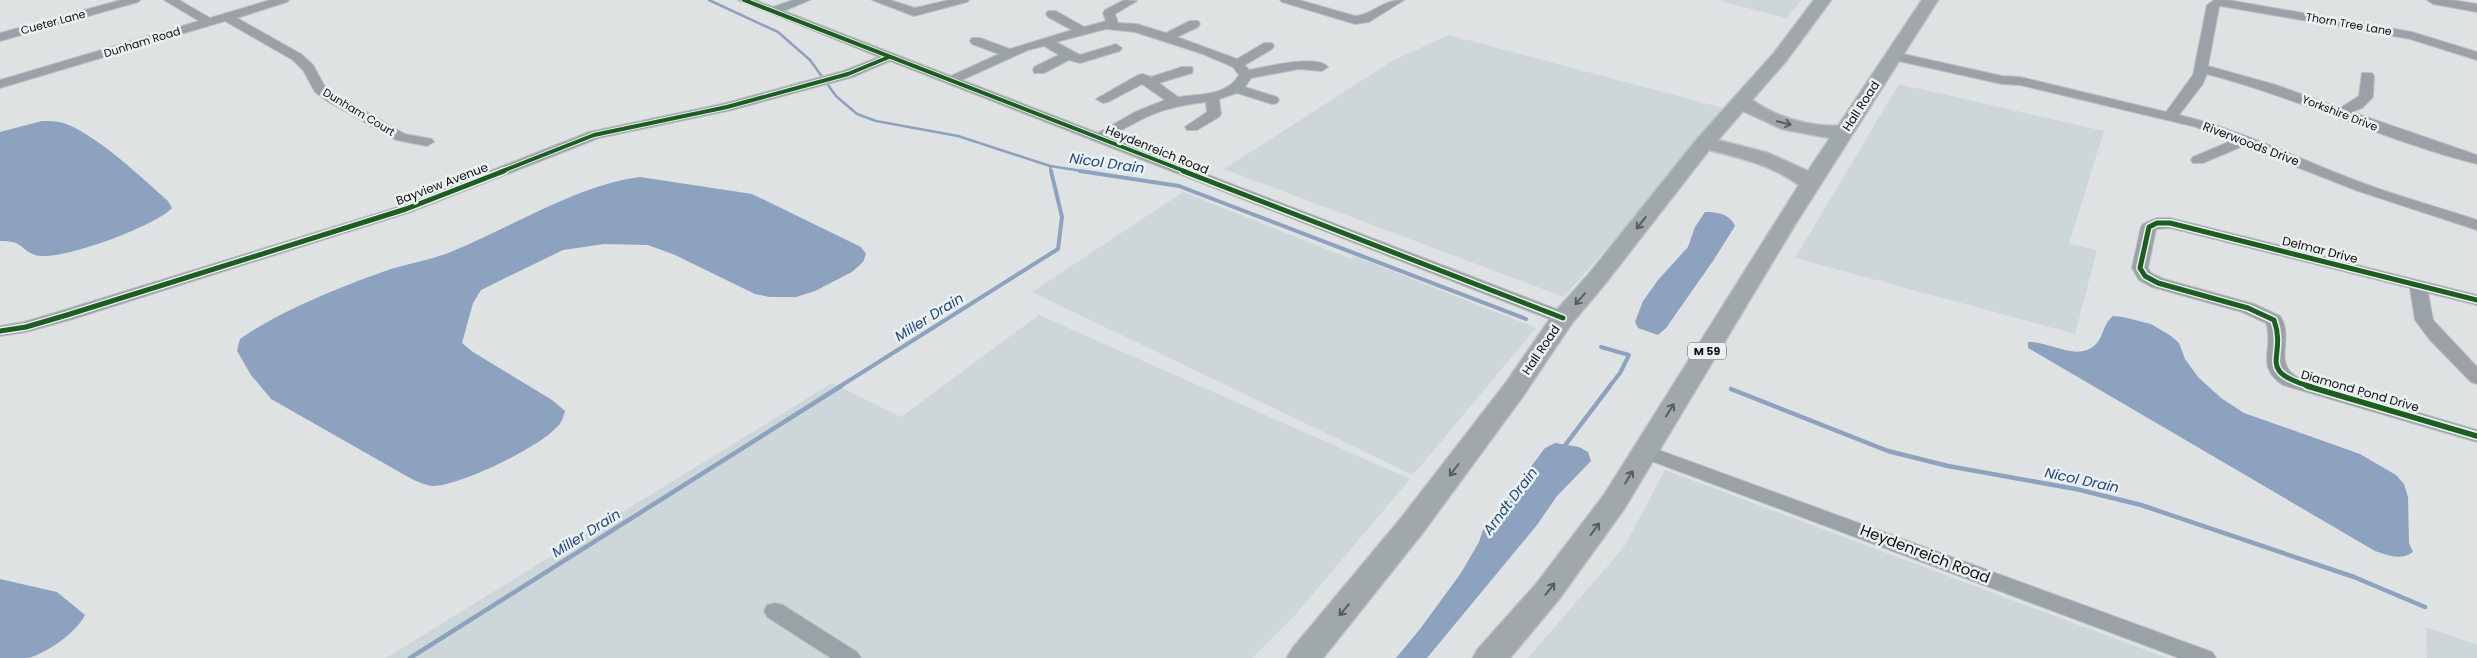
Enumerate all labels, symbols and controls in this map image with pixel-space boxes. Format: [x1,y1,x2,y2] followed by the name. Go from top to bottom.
[19,6,87,38] street label: Cueter Lane
[2305,9,2393,39] street label: Thorn Tree Lane
[102,23,182,61] street label: Dunham Road
[1838,77,1883,134] street label: Hall Road
[320,84,398,140] street label: Dunham Court
[2300,91,2380,135] street label: Yorkshire Drive
[2201,117,2302,170] street label: Riverwoods Drive
[1775,119,1791,128] one-way arrow
[1103,121,1211,178] street label: Heydenreich Road
[1068,148,1146,178] water label: Nicol Drain
[393,158,490,209] street label: Bayview Avenue
[1636,216,1647,229] one-way arrow
[2281,232,2360,267] street label: Delmar Drive
[891,288,967,346] water label: Miller Drain
[1574,292,1585,305] one-way arrow
[1518,321,1563,378] street label: Hall Road
[1688,342,1726,360] road number: M 59
[2299,365,2421,416] street label: Diamond Pond Drive
[1666,403,1676,417] one-way arrow
[2043,462,2121,498] water label: Nicol Drain
[1449,463,1459,477] one-way arrow
[1478,463,1542,540] water label: Arndt Drain
[1625,470,1635,484] one-way arrow
[548,504,624,562] water label: Miller Drain
[1857,519,1993,588] street label: Heydenreich Road
[1590,522,1600,536] one-way arrow
[1544,583,1555,596] one-way arrow
[1339,603,1350,616] one-way arrow

